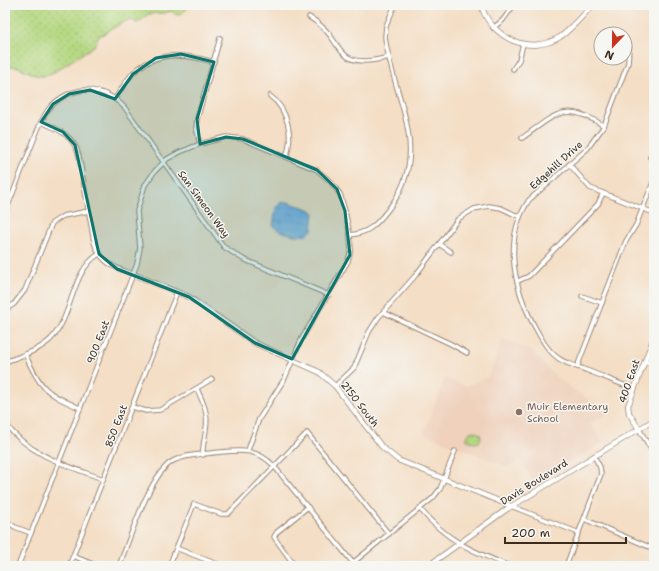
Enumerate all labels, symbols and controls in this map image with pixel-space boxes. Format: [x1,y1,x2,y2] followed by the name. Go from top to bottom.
[593,26,633,66] north arrow
[602,46,616,63] text: N
[527,138,585,192] street label: Edgehill Drive
[175,168,233,240] street label: San Simeon Way
[84,318,112,366] street label: 900 East
[615,357,643,405] street label: 400 East
[338,378,382,430] street label: 2150 South
[527,400,608,425] place label: Muir Elementary School
[102,403,130,449] street label: 850 East
[514,407,524,417] marker: Muir Elementary School
[498,456,570,508] street label: Davis Boulevard
[505,519,626,545] scale bar
[511,525,550,541] text: 200 m

